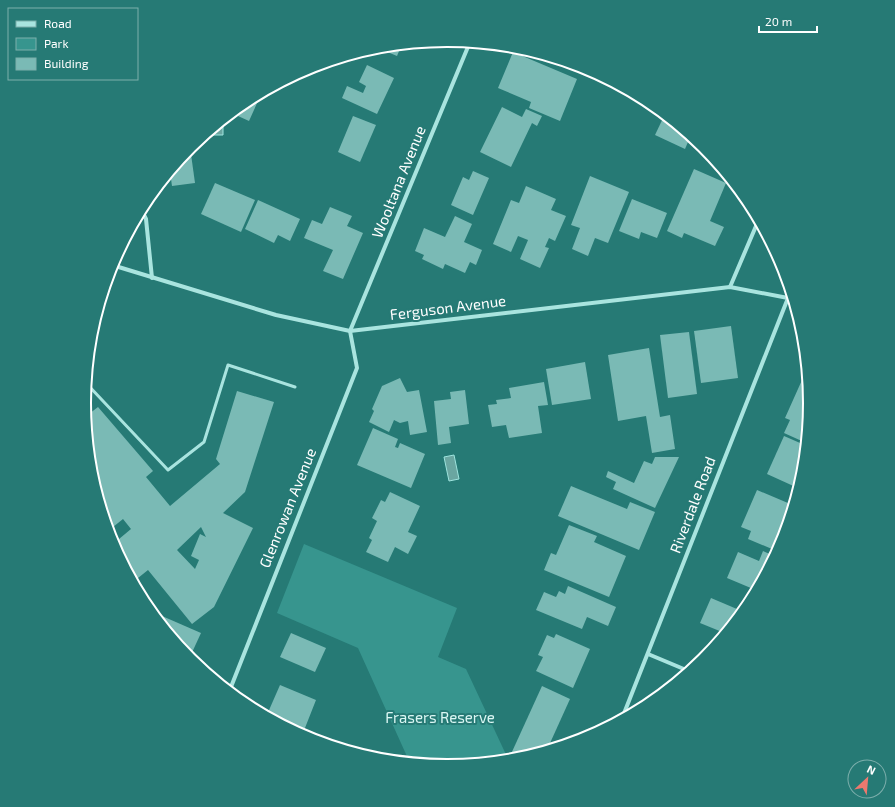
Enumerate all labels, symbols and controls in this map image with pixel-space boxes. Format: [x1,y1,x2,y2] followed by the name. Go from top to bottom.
[8,8,138,80] legend
[759,8,817,34] scale bar
[765,14,792,28] text: 20 m
[44,16,72,30] text: Road
[44,36,69,50] text: Park
[44,56,89,70] text: Building
[367,123,429,240] street label: Wooltana Avenue
[389,291,507,323] street label: Ferguson Avenue
[255,445,319,570] street label: Glenrowan Avenue
[665,454,719,555] street label: Riverdale Road
[385,708,495,726] park label: Frasers Reserve
[847,759,887,799] north arrow
[865,762,878,777] text: N

